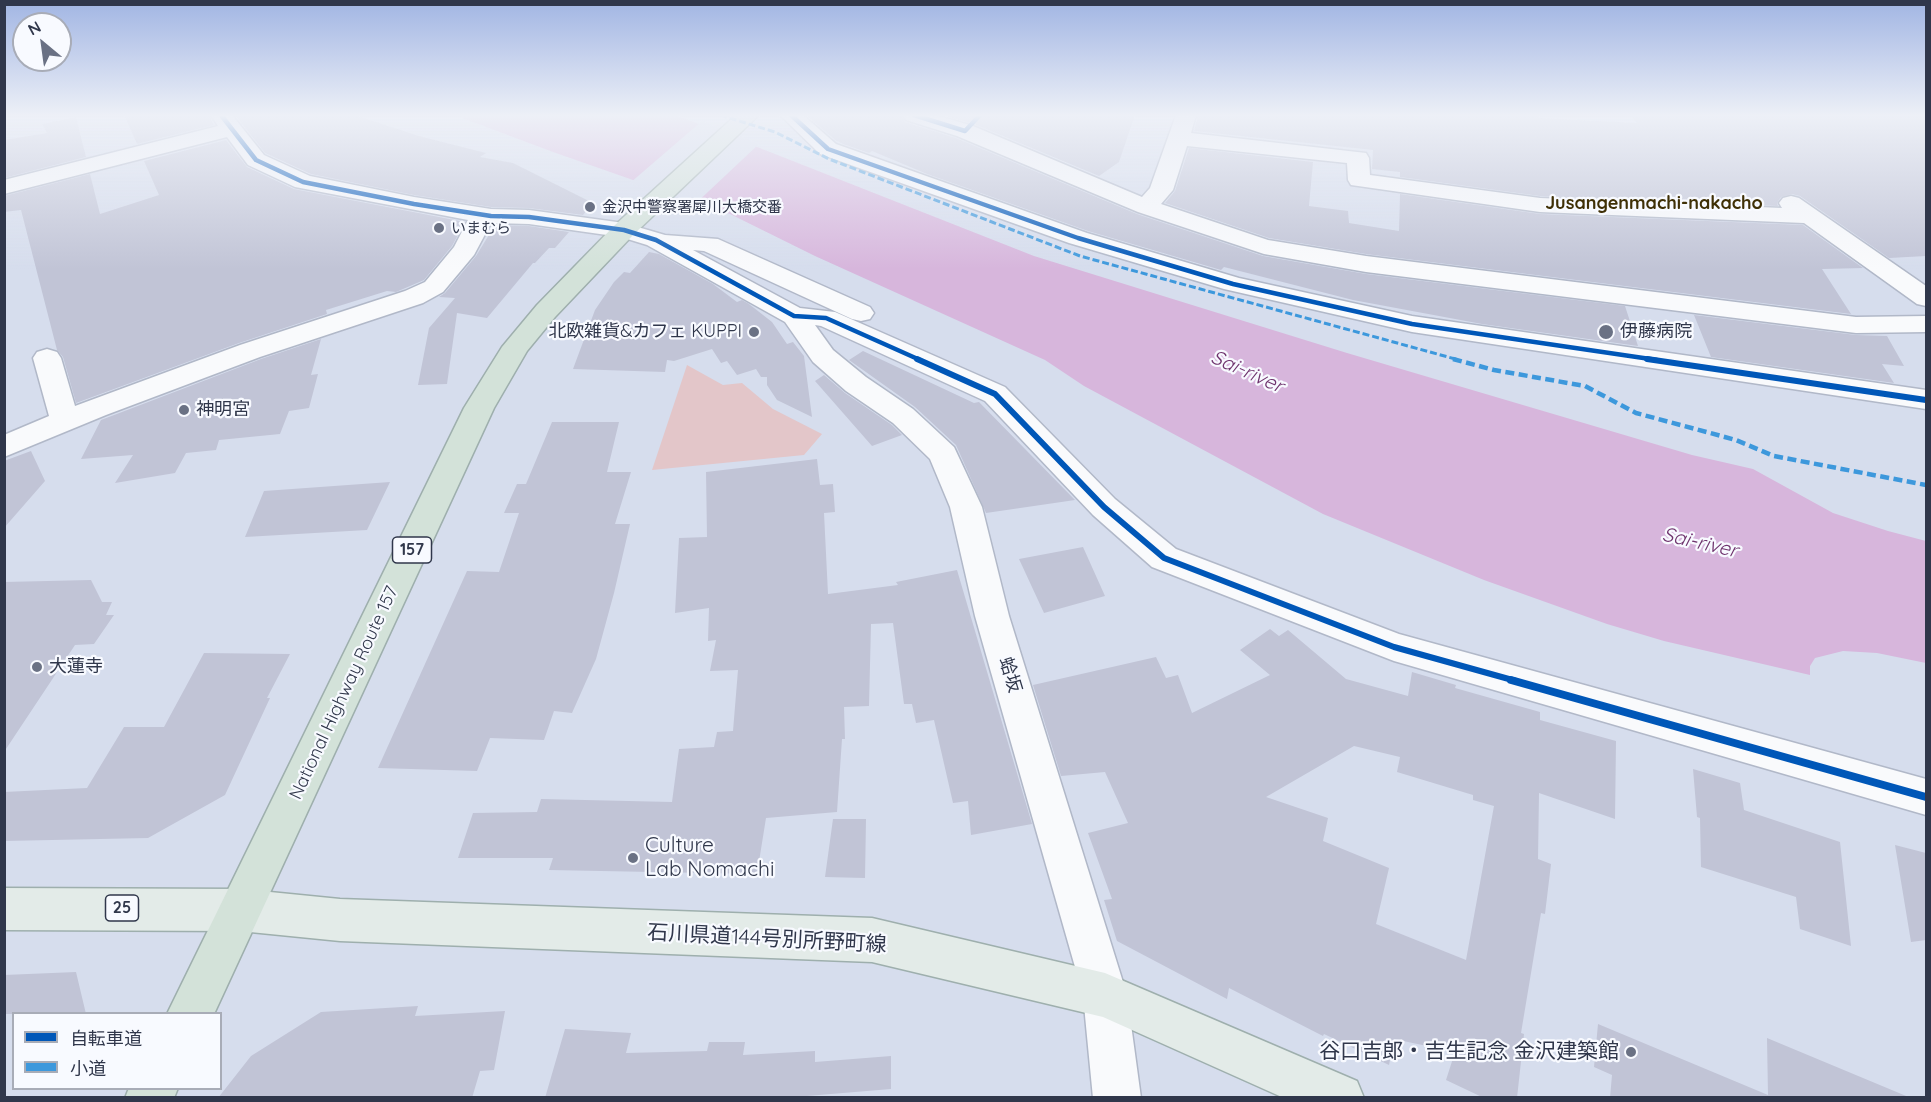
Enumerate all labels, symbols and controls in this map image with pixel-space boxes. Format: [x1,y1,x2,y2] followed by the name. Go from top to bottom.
[12,12,72,72] north arrow
[24,16,44,40] text: N
[1545,193,1763,215] district label: Jusangenmachi-nakacho
[602,198,782,216] place label: 金沢中警察署犀川大橋交番
[583,200,597,214] marker: 金沢中警察署犀川大橋交番
[451,219,511,237] place label: いまむら
[432,221,446,235] marker: いまむら
[548,321,742,343] place label: 北欧雑貨&カフェ KUPPI
[1620,321,1692,343] place label: 伊藤病院
[1597,323,1615,341] marker: 伊藤病院
[747,325,761,339] marker: 北欧雑貨&カフェ KUPPI
[1207,345,1287,399] water label: Sai-river
[196,399,250,421] place label: 神明宮
[177,403,191,417] marker: 神明宮
[1660,523,1740,563] water label: Sai-river
[392,537,432,563] road number: 157
[285,583,403,803] street label: National Highway Route 157
[994,655,1026,695] street label: 蛤坂
[49,656,103,678] place label: 大蓮寺
[30,660,44,674] marker: 大蓮寺
[645,833,775,883] place label: Culture Lab Nomachi
[626,851,640,865] marker: Culture Lab Nomachi
[106,895,138,921] road number: 25
[647,920,887,958] street label: 石川県道144号別所野町線
[12,1012,222,1090] legend
[70,1027,142,1050] text: 自転車道
[1319,1039,1619,1065] place label: 谷口吉郎・吉生記念 金沢建築館
[1624,1045,1638,1059] marker: 谷口吉郎・吉生記念 金沢建築館
[70,1057,106,1080] text: 小道

